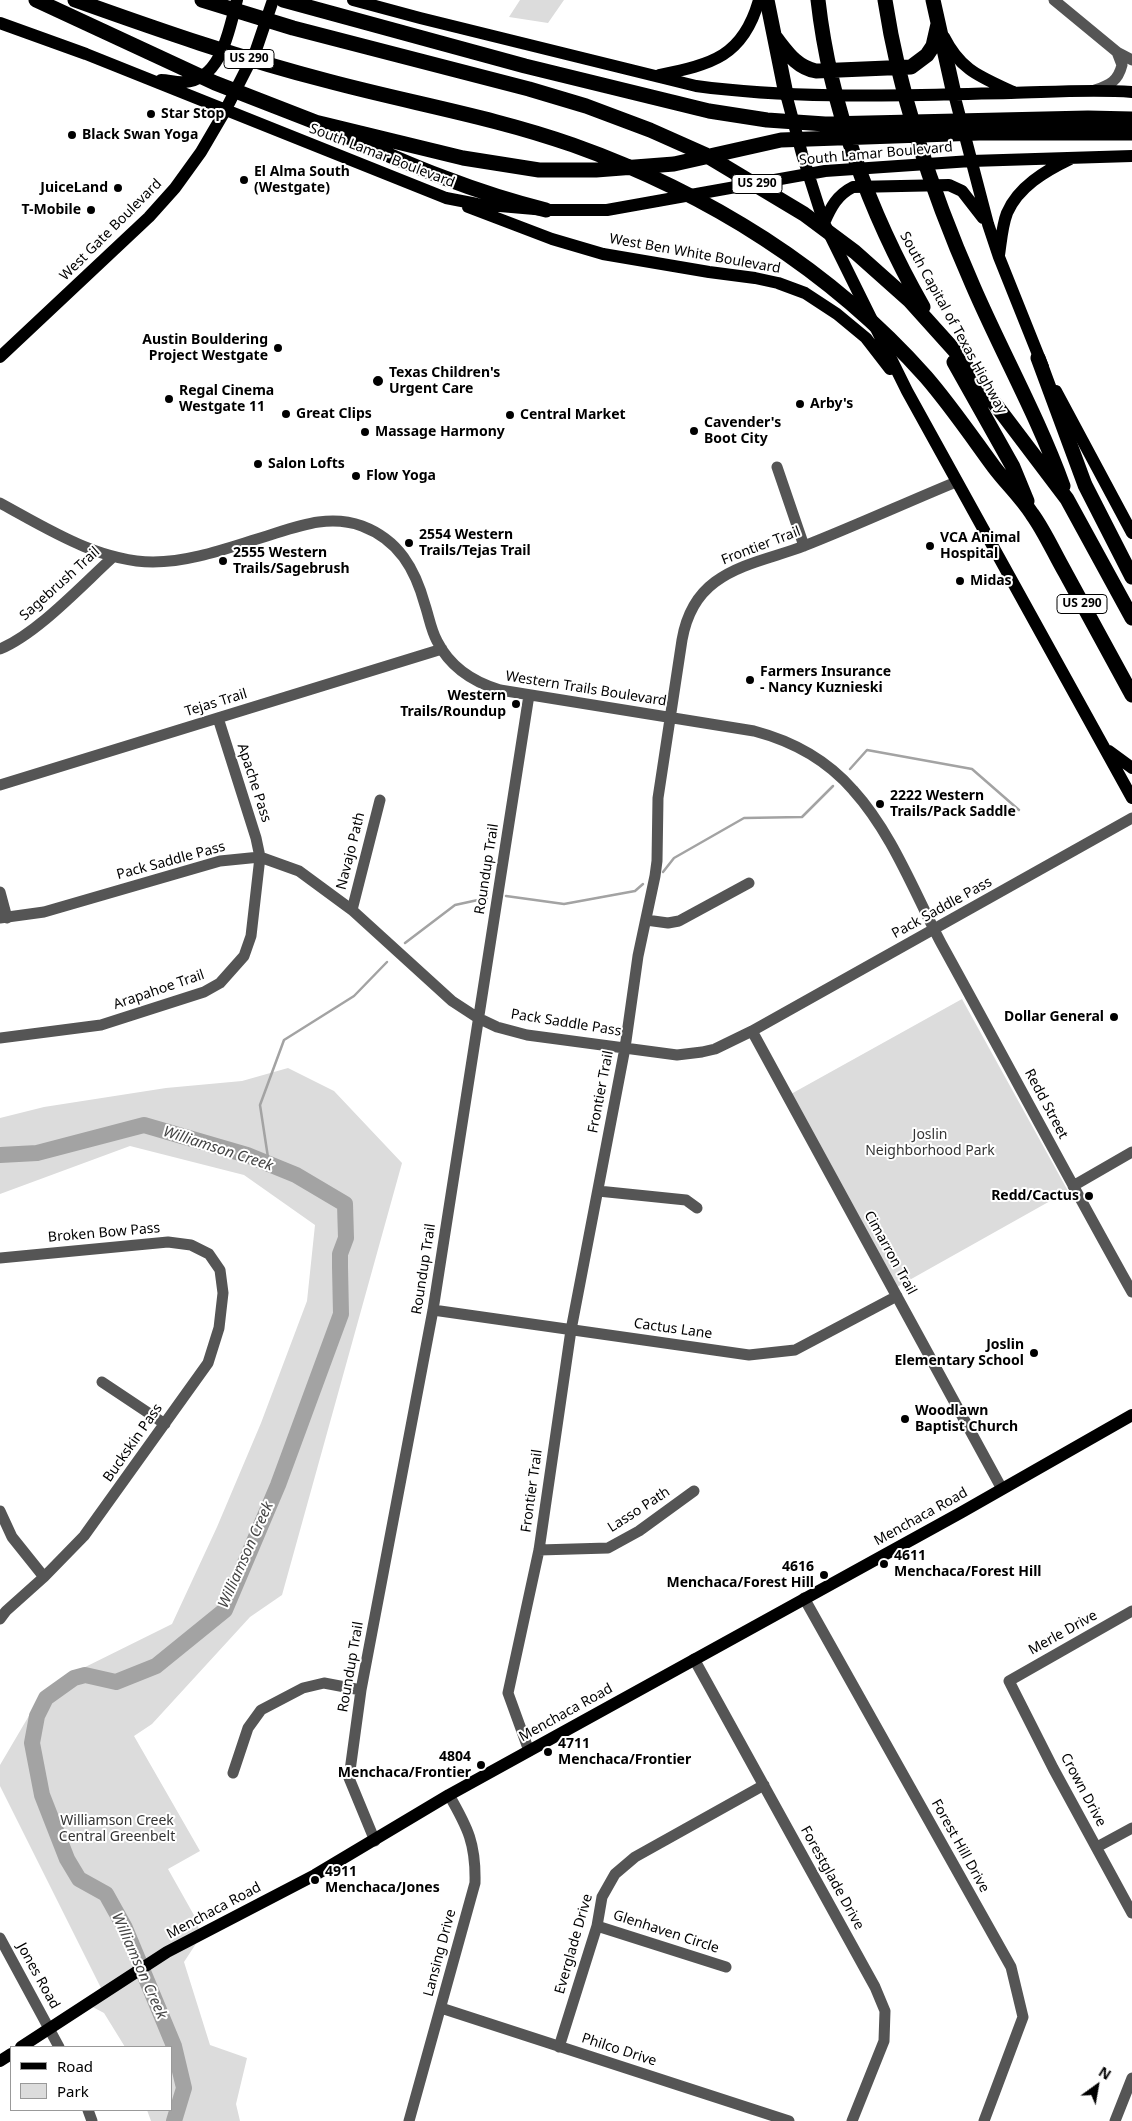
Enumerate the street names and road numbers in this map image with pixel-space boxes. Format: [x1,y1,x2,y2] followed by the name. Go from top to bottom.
[224,50,274,68] road number: US 290
[307,121,457,191] street label: South Lamar Boulevard
[798,139,954,169] street label: South Lamar Boulevard
[732,174,782,193] road number: US 290
[57,176,165,284] street label: West Gate Boulevard
[896,229,1010,417] street label: South Capital of Texas Highway
[608,231,782,277] street label: West Ben White Boulevard
[719,523,803,569] street label: Frontier Trail
[17,544,103,624] street label: Sagebrush Trail
[1057,594,1107,614] road number: US 290
[504,668,668,710] street label: Western Trails Boulevard
[183,686,249,720] street label: Tejas Trail
[233,741,275,825] street label: Apache Pass
[333,811,369,891] street label: Navajo Path
[472,822,502,916] street label: Roundup Trail
[115,838,227,884] street label: Pack Saddle Pass
[889,874,995,942] street label: Pack Saddle Pass
[111,967,207,1013] street label: Arapahoe Trail
[509,1006,623,1040] street label: Pack Saddle Pass
[585,1049,617,1135] street label: Frontier Trail
[1021,1066,1071,1142] street label: Redd Street
[860,1208,920,1298] street label: Cimarron Trail
[47,1220,161,1246] street label: Broken Bow Pass
[409,1222,439,1316] street label: Roundup Trail
[633,1315,713,1343] street label: Cactus Lane
[100,1401,166,1485] street label: Buckskin Pass
[518,1448,546,1534] street label: Frontier Trail
[605,1484,673,1536] street label: Lasso Path
[871,1484,971,1550] street label: Menchaca Road
[1026,1607,1100,1659] street label: Merle Drive
[335,1620,367,1714] street label: Roundup Trail
[516,1680,616,1746] street label: Menchaca Road
[1057,1751,1109,1829] street label: Crown Drive
[927,1796,993,1896] street label: Forest Hill Drive
[797,1823,867,1933] street label: Forestglade Drive
[164,1879,264,1943] street label: Menchaca Road
[552,1892,596,1996] street label: Everglade Drive
[611,1907,721,1957] street label: Glenhaven Circle
[420,1908,460,1998] street label: Lansing Drive
[13,1940,63,2012] street label: Jones Road
[579,2030,659,2070] street label: Philco Drive

